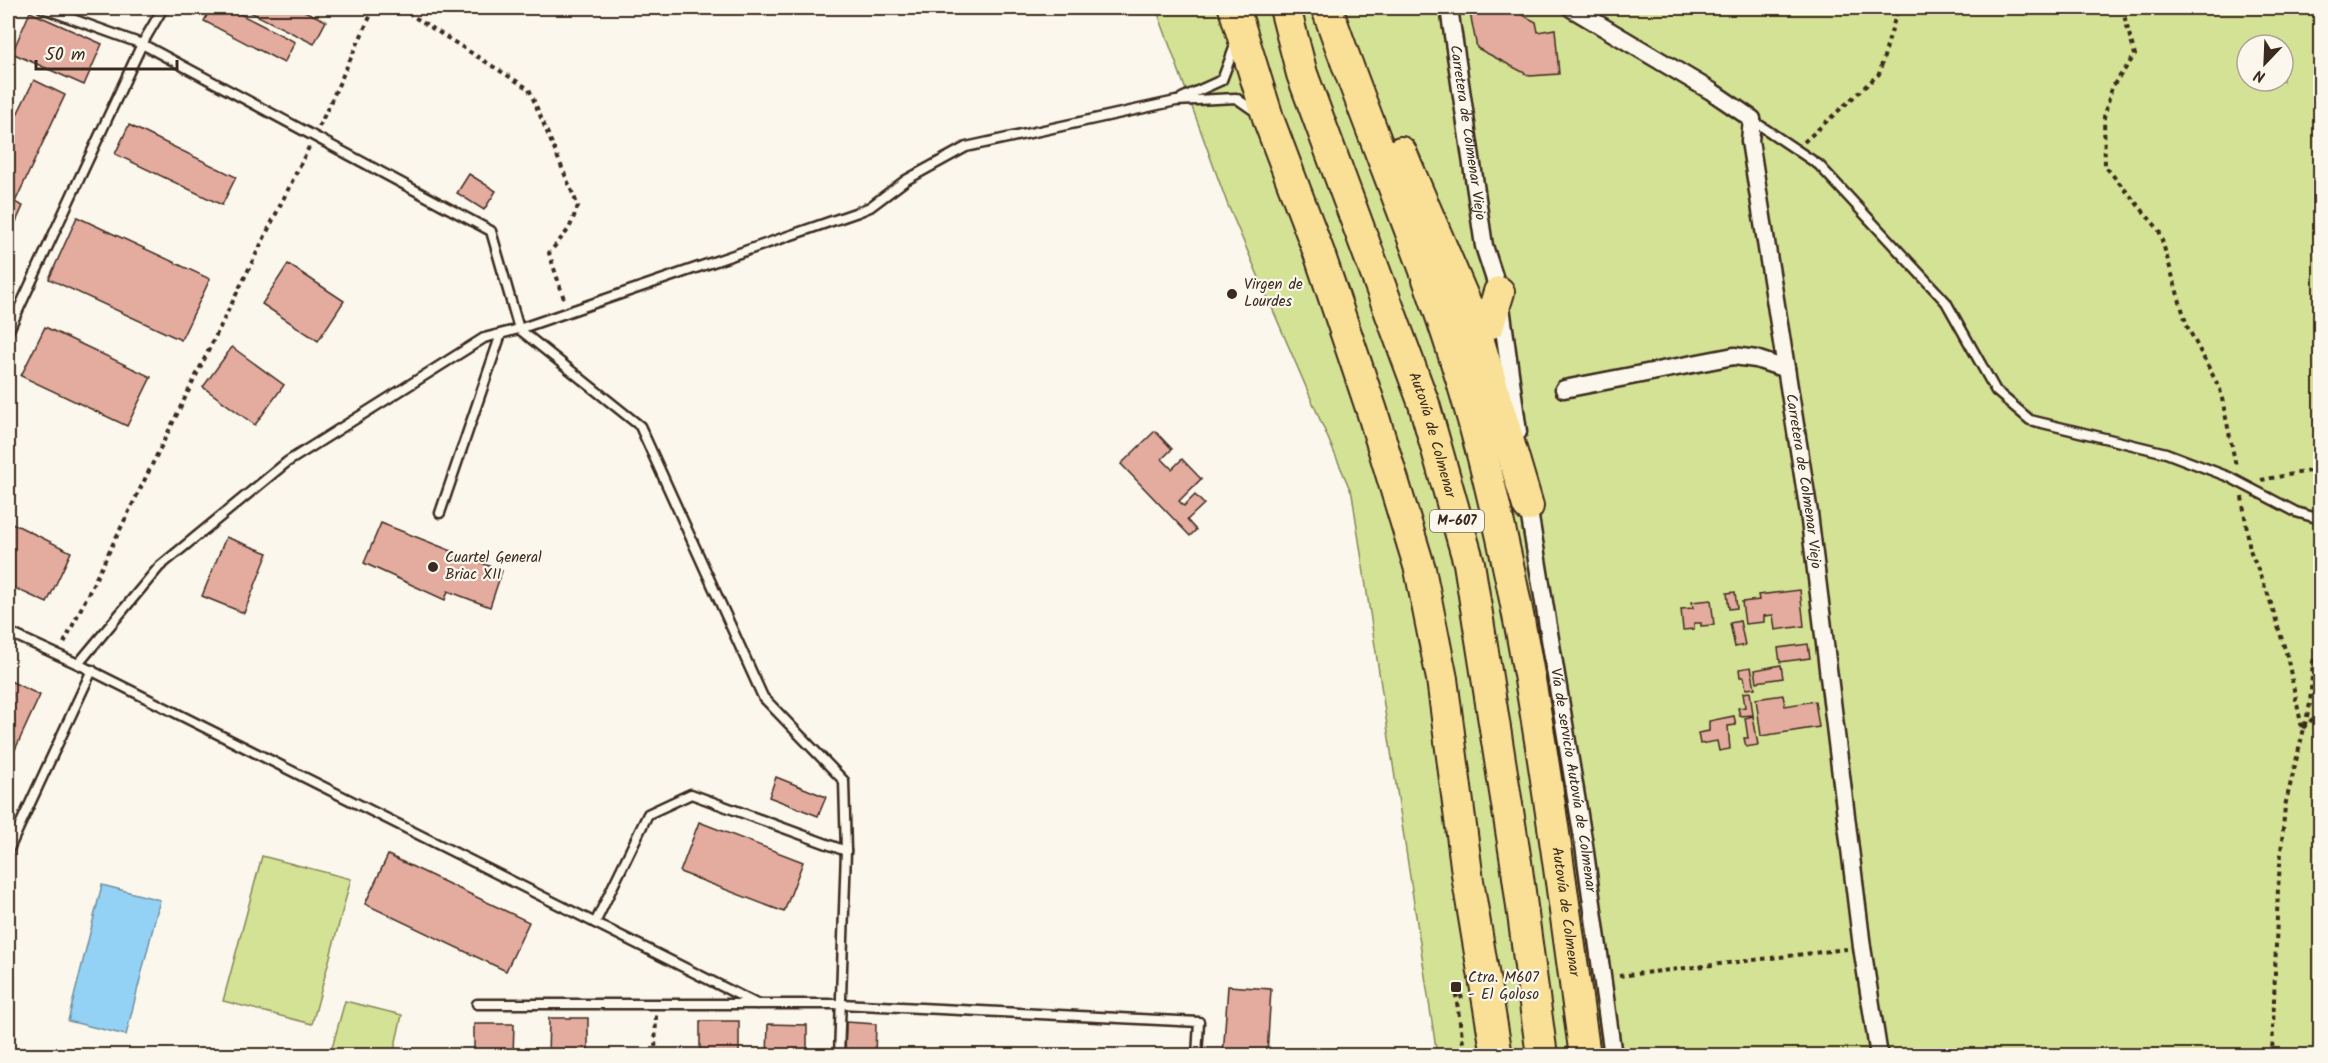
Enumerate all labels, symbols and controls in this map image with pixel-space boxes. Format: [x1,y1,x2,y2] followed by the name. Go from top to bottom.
[36,33,177,71] scale bar
[2235,33,2295,93] north arrow
[45,41,85,70] text: 50 m
[1443,43,1492,222] street label: Carretera de Colmenar Viejo
[2250,62,2269,89] text: N
[1244,273,1303,314] place label: Virgen de Lourdes
[1225,287,1239,301] marker: Virgen de Lourdes
[1401,369,1462,502] street label: Autovía de Colmenar
[1778,392,1828,571] street label: Carretera de Colmenar Viejo
[1430,510,1484,532] road number: M-607
[445,546,542,587] place label: Cuartel General Briac XII
[426,560,440,574] marker: Cuartel General Briac XII
[1543,667,1603,895] street label: Vía de servicio Autovía de Colmenar
[1544,846,1586,979] street label: Autovía de Colmenar
[1468,966,1540,1007] place label: Ctra. M607 - El Goloso
[1449,980,1463,994] marker: Ctra. M607 - El Goloso

